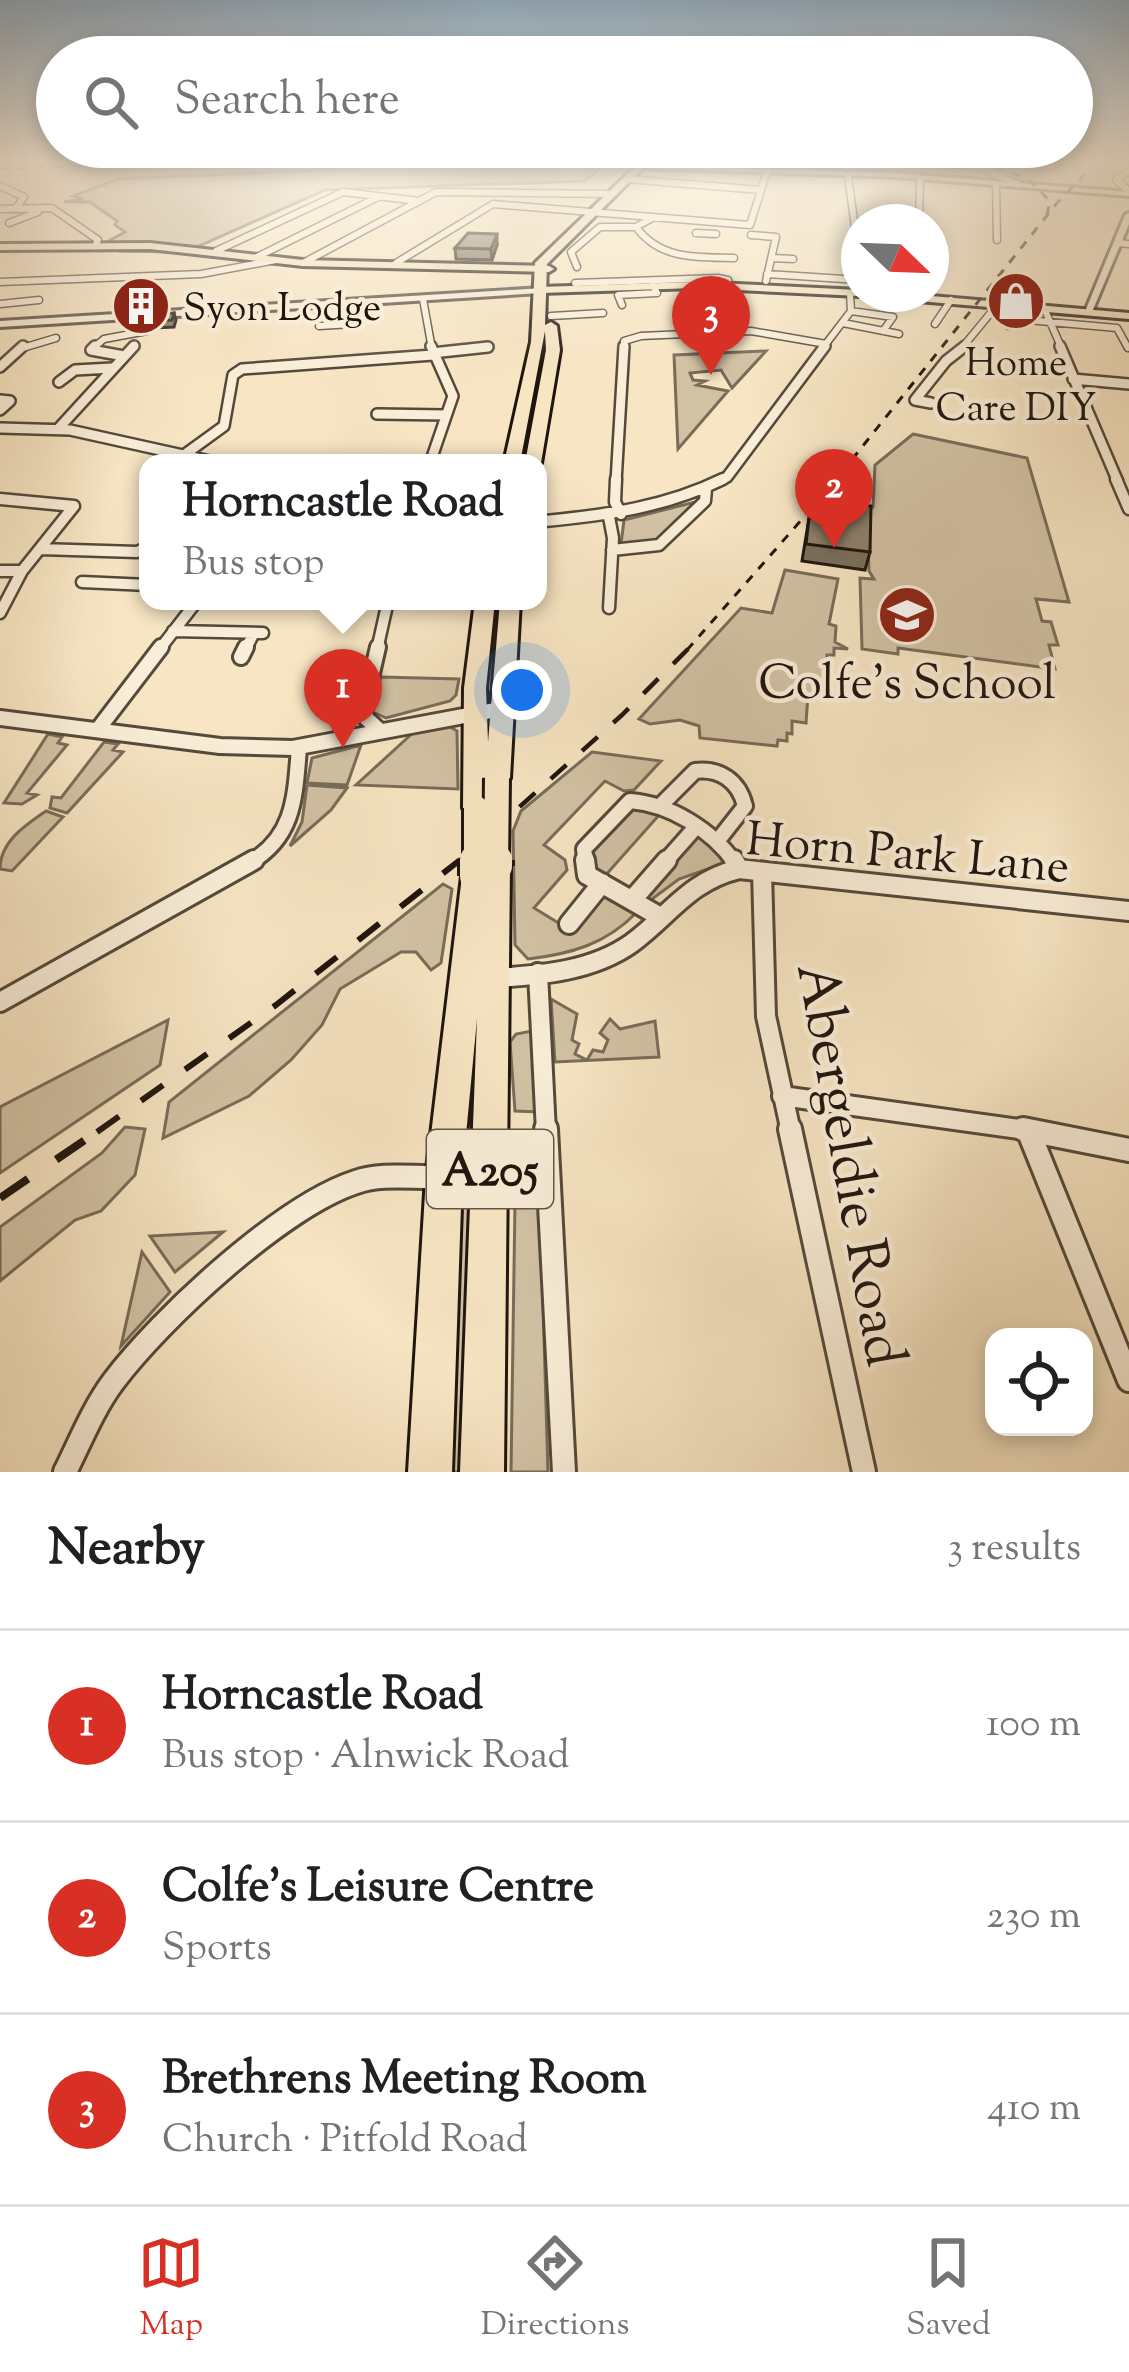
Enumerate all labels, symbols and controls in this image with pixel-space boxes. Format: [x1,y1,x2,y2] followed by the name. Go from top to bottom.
[36,36,1093,168] search box
[78,69,144,135] icon: search
[174,70,400,135] text: Search here
[841,204,949,312] north arrow
[985,270,1047,332] shop icon: Home Care DIY
[110,275,172,337] building icon: Syon Lodge
[672,276,750,375] pin: 3
[183,283,381,339] place label: Syon Lodge
[936,338,1096,439] place label: Home Care DIY
[795,449,873,548] pin: 2
[139,454,547,610] popup
[182,472,504,537] text: Horncastle Road
[182,537,324,593] text: Bus stop
[876,584,938,646] school or university icon: Colfe's School
[304,649,382,748] pin: 1
[758,652,1056,721] place label: Colfe's School
[492,660,552,720] your location
[743,808,1072,905] street label: Horn Park Lane
[771,957,923,1374] street label: Abergeldie Road
[427,1130,553,1208] road number: A205
[985,1328,1093,1436] map controls
[985,1328,1093,1436] button: locate
[48,1514,205,1587] text: Nearby
[947,1522,1081,1578] text: 3 results
[162,1665,483,1730] text: Horncastle Road
[80,1698,94,1754] text: 1
[986,1698,1081,1754] text: 100 m
[162,1730,570,1786] text: Bus stop · Alnwick Road
[162,1857,594,1922] text: Colfe's Leisure Centre
[78,1890,96,1946] text: 2
[986,1890,1081,1946] text: 230 m
[162,1922,272,1978] text: Sports
[162,2049,647,2114] text: Brethrens Meeting Room
[79,2082,95,2138] text: 3
[987,2082,1081,2138] text: 410 m
[162,2114,528,2170] text: Church · Pitfold Road
[138,2230,204,2350] tab: Map
[481,2230,630,2350] tab: Directions
[906,2230,991,2350] tab: Saved

